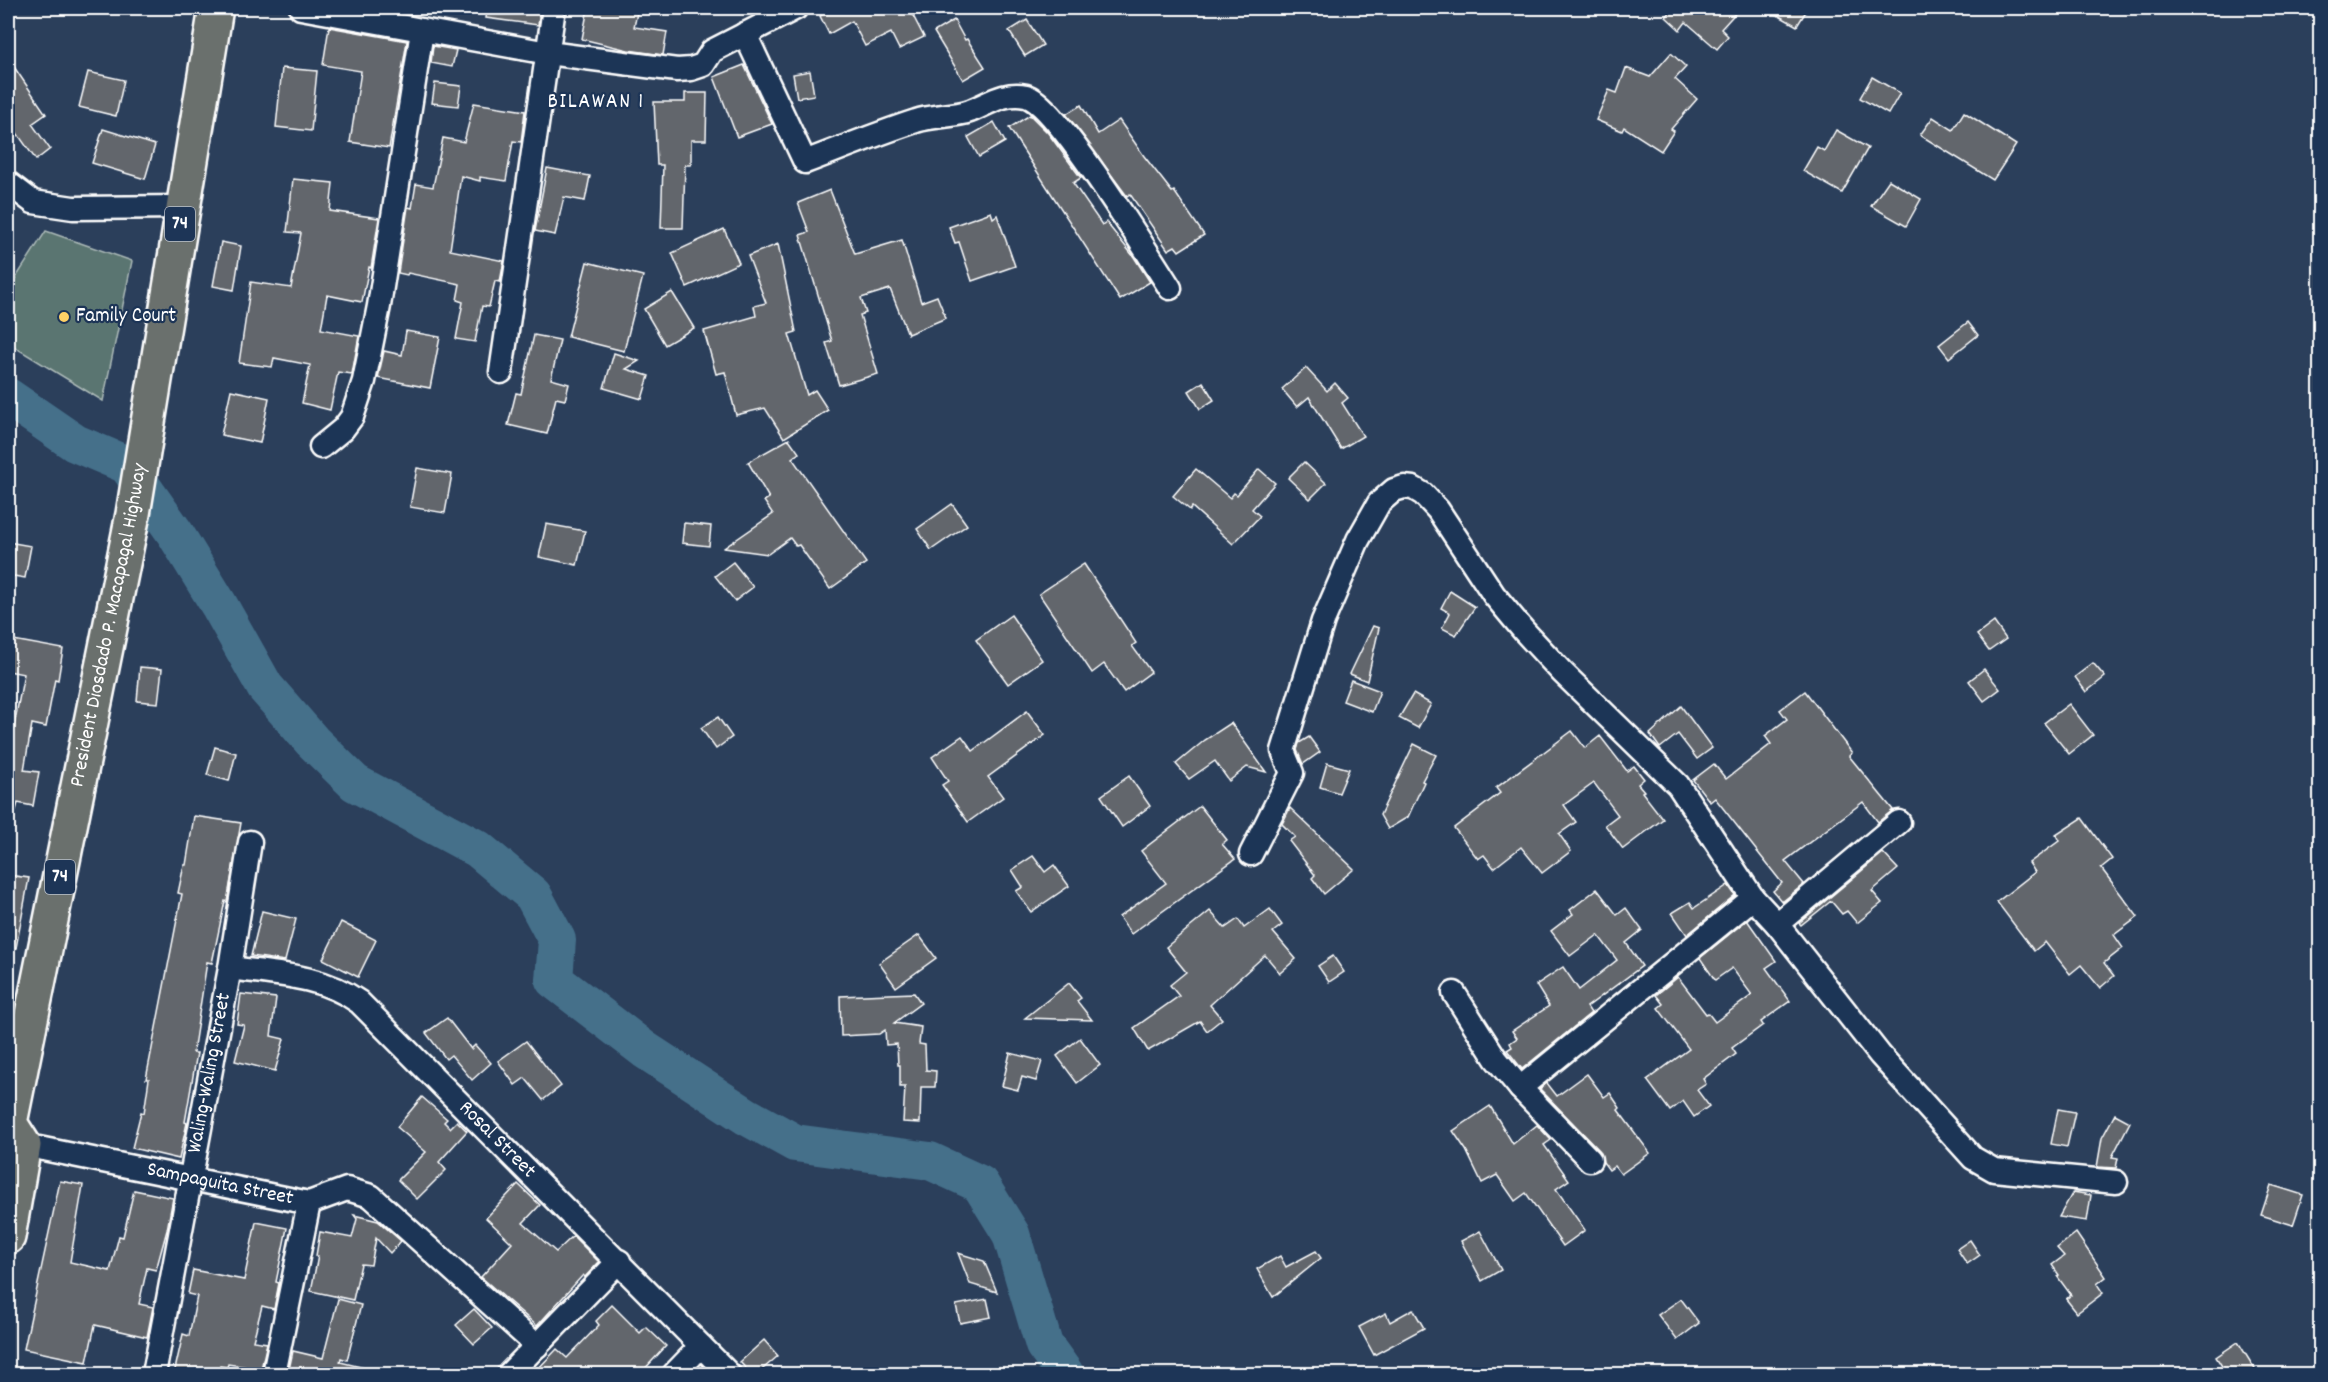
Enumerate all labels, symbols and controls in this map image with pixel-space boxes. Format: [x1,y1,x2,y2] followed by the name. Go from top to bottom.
[547,87,645,118] district label: BILAWAN 1
[165,207,195,241] road number: 74
[76,302,176,332] place label: Family Court
[57,310,71,324] marker: Family Court
[63,461,156,790] street label: President Diosdado P. Macapagal Highway
[45,860,75,894] road number: 74
[181,990,240,1156] street label: Waling-Waling Street
[451,1095,542,1186] street label: Rosal Street
[144,1155,296,1214] street label: Sampaguita Street

